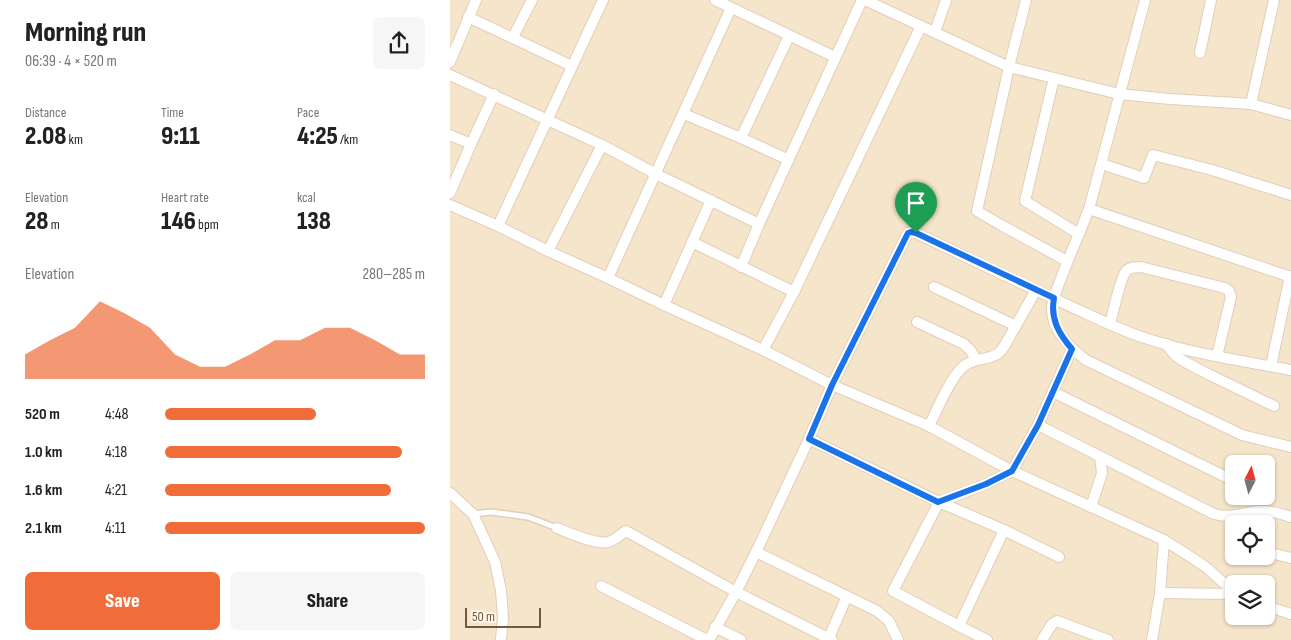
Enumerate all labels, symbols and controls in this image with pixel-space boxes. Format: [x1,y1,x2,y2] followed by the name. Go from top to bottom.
[25,16,146,49] text: Morning run
[373,17,425,69] button: share
[25,52,117,71] text: 06:39 · 4 × 520 m
[25,104,66,121] text: Distance
[161,104,184,121] text: Time
[297,104,319,121] text: Pace
[25,121,66,152] text: 2.08
[161,121,200,152] text: 9:11
[297,121,338,152] text: 4:25
[66,131,83,148] text: km
[338,131,358,148] text: /km
[895,182,937,233] pin
[25,189,68,206] text: Elevation
[161,189,209,206] text: Heart rate
[297,189,316,206] text: kcal
[902,189,930,217] icon: arrive
[25,206,48,237] text: 28
[161,206,196,237] text: 146
[297,206,331,237] text: 138
[48,216,60,233] text: m
[196,216,219,233] text: bpm
[25,265,74,284] text: Elevation
[363,265,425,284] text: 280–285 m
[25,405,60,424] text: 520 m
[105,405,128,424] text: 4:48
[25,443,62,462] text: 1.0 km
[105,443,127,462] text: 4:18
[1225,455,1275,505] north arrow
[1225,455,1275,625] map controls
[25,481,62,500] text: 1.6 km
[105,481,127,500] text: 4:21
[1225,515,1275,565] button: locate
[25,519,62,538] text: 2.1 km
[105,519,126,538] text: 4:11
[25,572,220,630] button: Save
[230,572,425,630] button: Share
[1225,575,1275,625] button: layers
[465,605,541,628] scale bar
[472,608,495,625] text: 50 m

